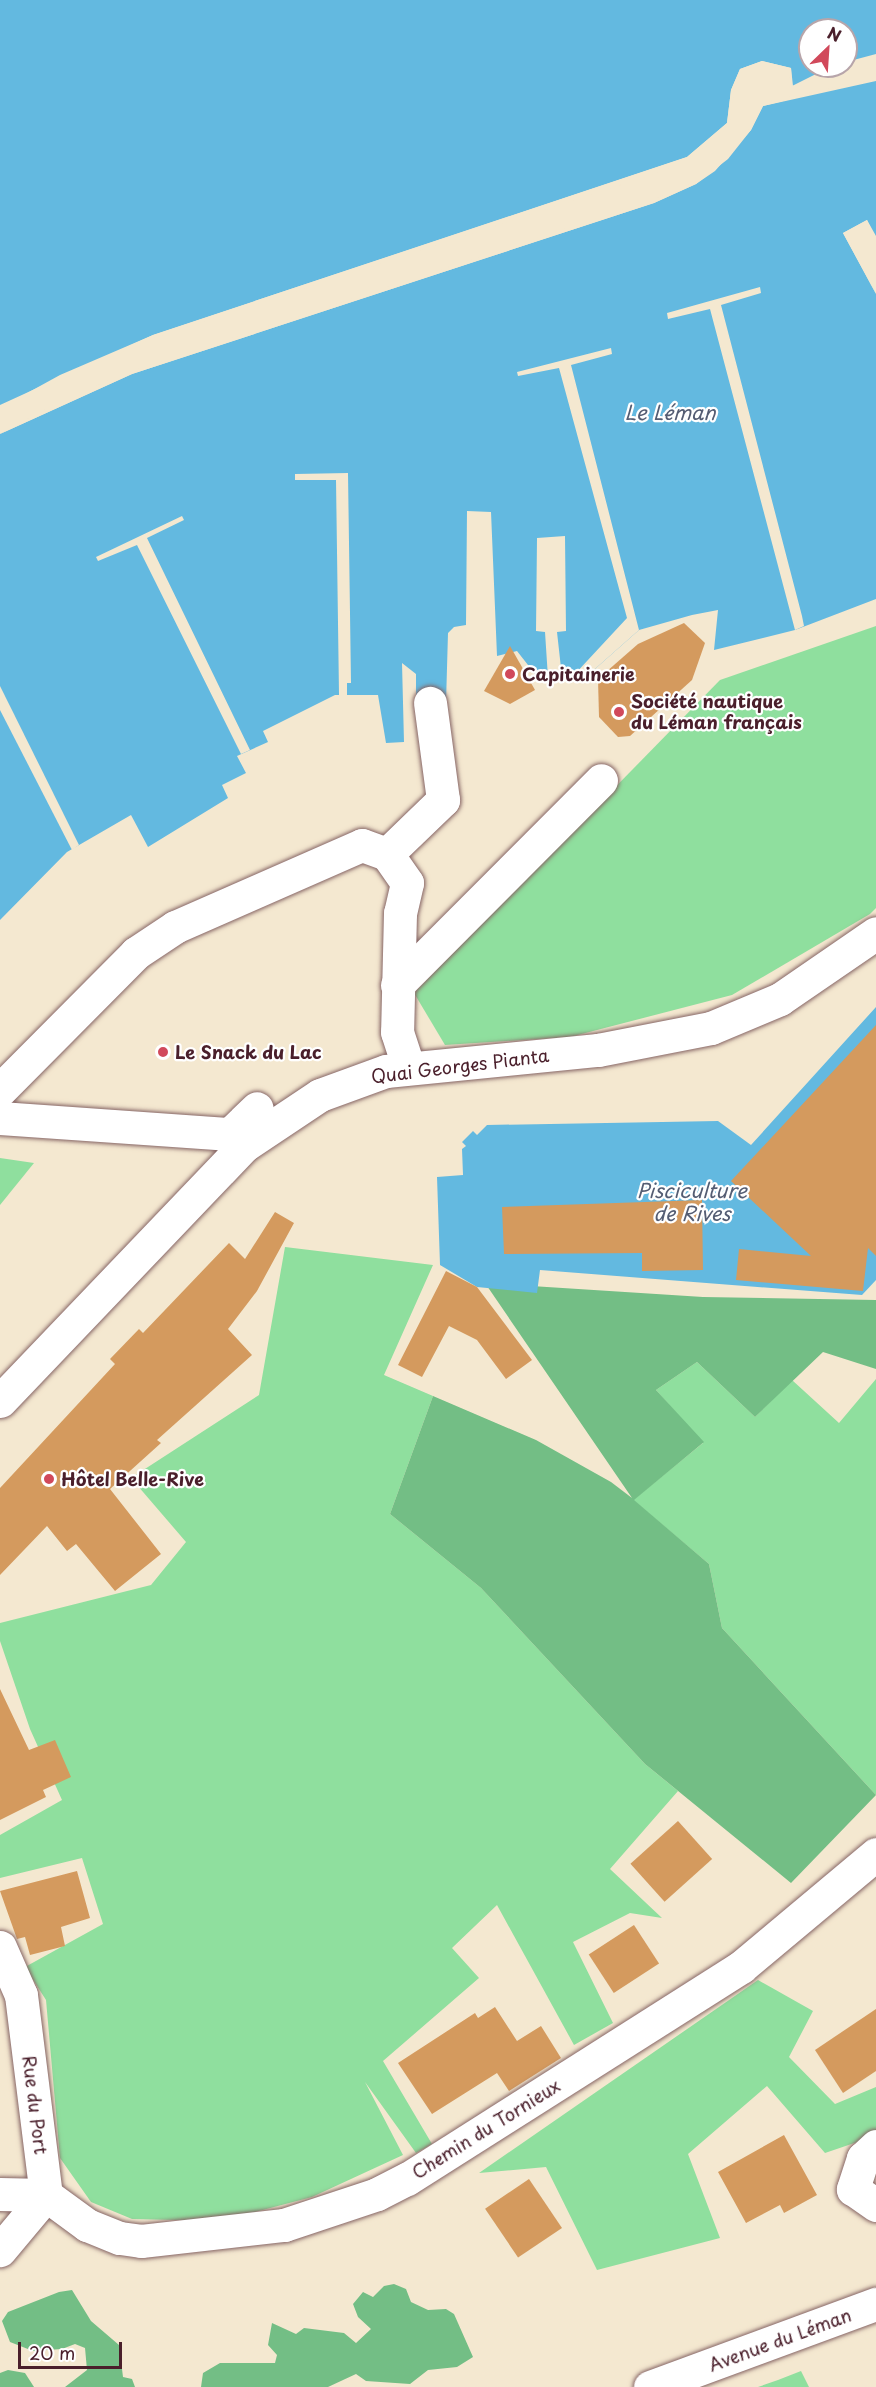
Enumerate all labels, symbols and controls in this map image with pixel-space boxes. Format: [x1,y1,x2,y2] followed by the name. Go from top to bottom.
[798,18,858,78] north arrow
[824,20,846,47] text: N
[625,400,715,424] water label: Le Léman
[522,663,635,685] place label: Capitainerie
[503,667,517,681] marker: Capitainerie
[631,691,801,734] place label: Société nautique du Léman français
[612,705,626,719] marker: Société nautique du Léman français
[175,1041,323,1063] place label: Le Snack du Lac
[369,1044,551,1088] street label: Quai Georges Pianta
[156,1045,170,1059] marker: Le Snack du Lac
[637,1178,747,1225] water label: Pisciculture de Rives
[61,1468,205,1490] place label: Hôtel Belle-Rive
[42,1472,56,1486] marker: Hôtel Belle-Rive
[18,2053,52,2157] street label: Rue du Port
[408,2074,564,2184] street label: Chemin du Tornieux
[706,2304,854,2376] street label: Avenue du Léman
[21,2330,124,2368] scale bar
[29,2339,75,2366] text: 20 m

